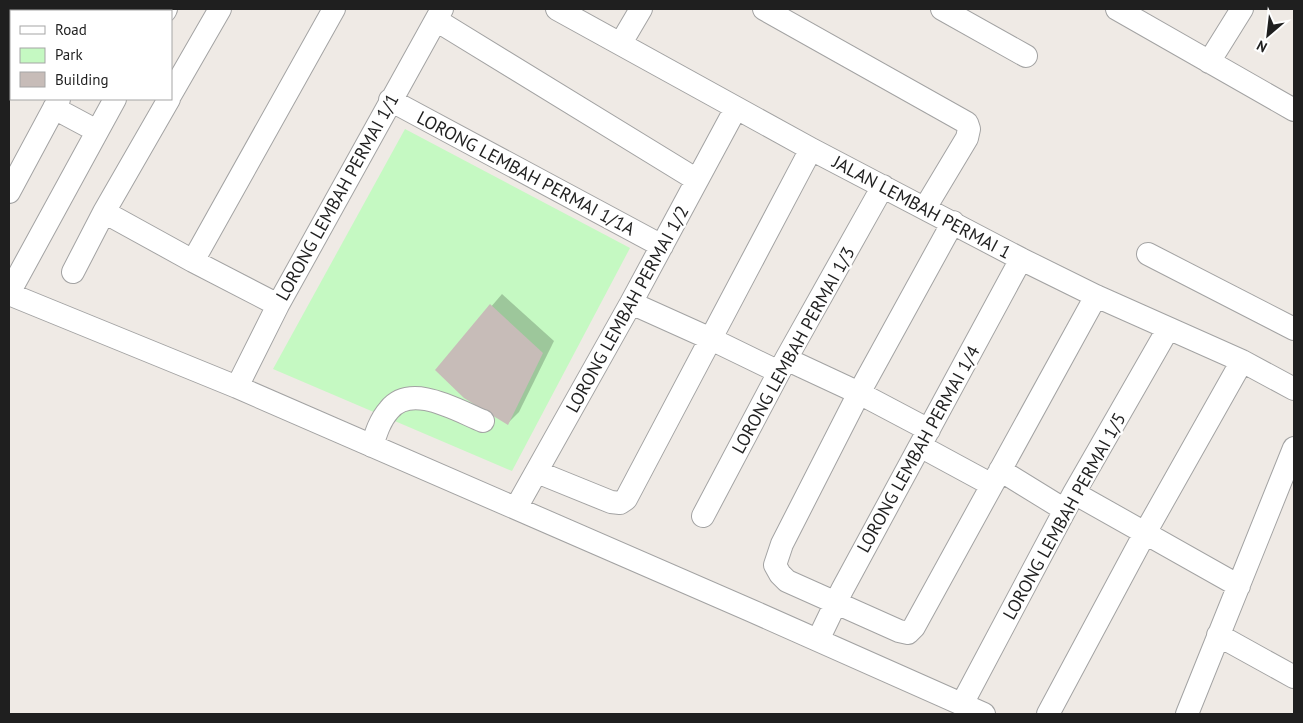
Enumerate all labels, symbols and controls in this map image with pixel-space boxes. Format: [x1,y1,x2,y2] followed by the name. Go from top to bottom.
[10,10,172,100] legend
[1243,10,1293,60] north arrow
[55,20,87,39] text: Road
[1254,36,1270,57] text: N
[55,45,83,64] text: Park
[55,70,109,89] text: Building
[270,90,404,304] street label: LORONG LEMBAH PERMAI 1/1
[413,106,639,241] street label: LORONG LEMBAH PERMAI 1/1A
[828,150,1015,264] street label: JALAN LEMBAH PERMAI 1
[560,202,694,416] street label: LORONG LEMBAH PERMAI 1/2
[726,243,860,457] street label: LORONG LEMBAH PERMAI 1/3
[851,341,985,556] street label: LORONG LEMBAH PERMAI 1/4
[997,409,1131,623] street label: LORONG LEMBAH PERMAI 1/5

